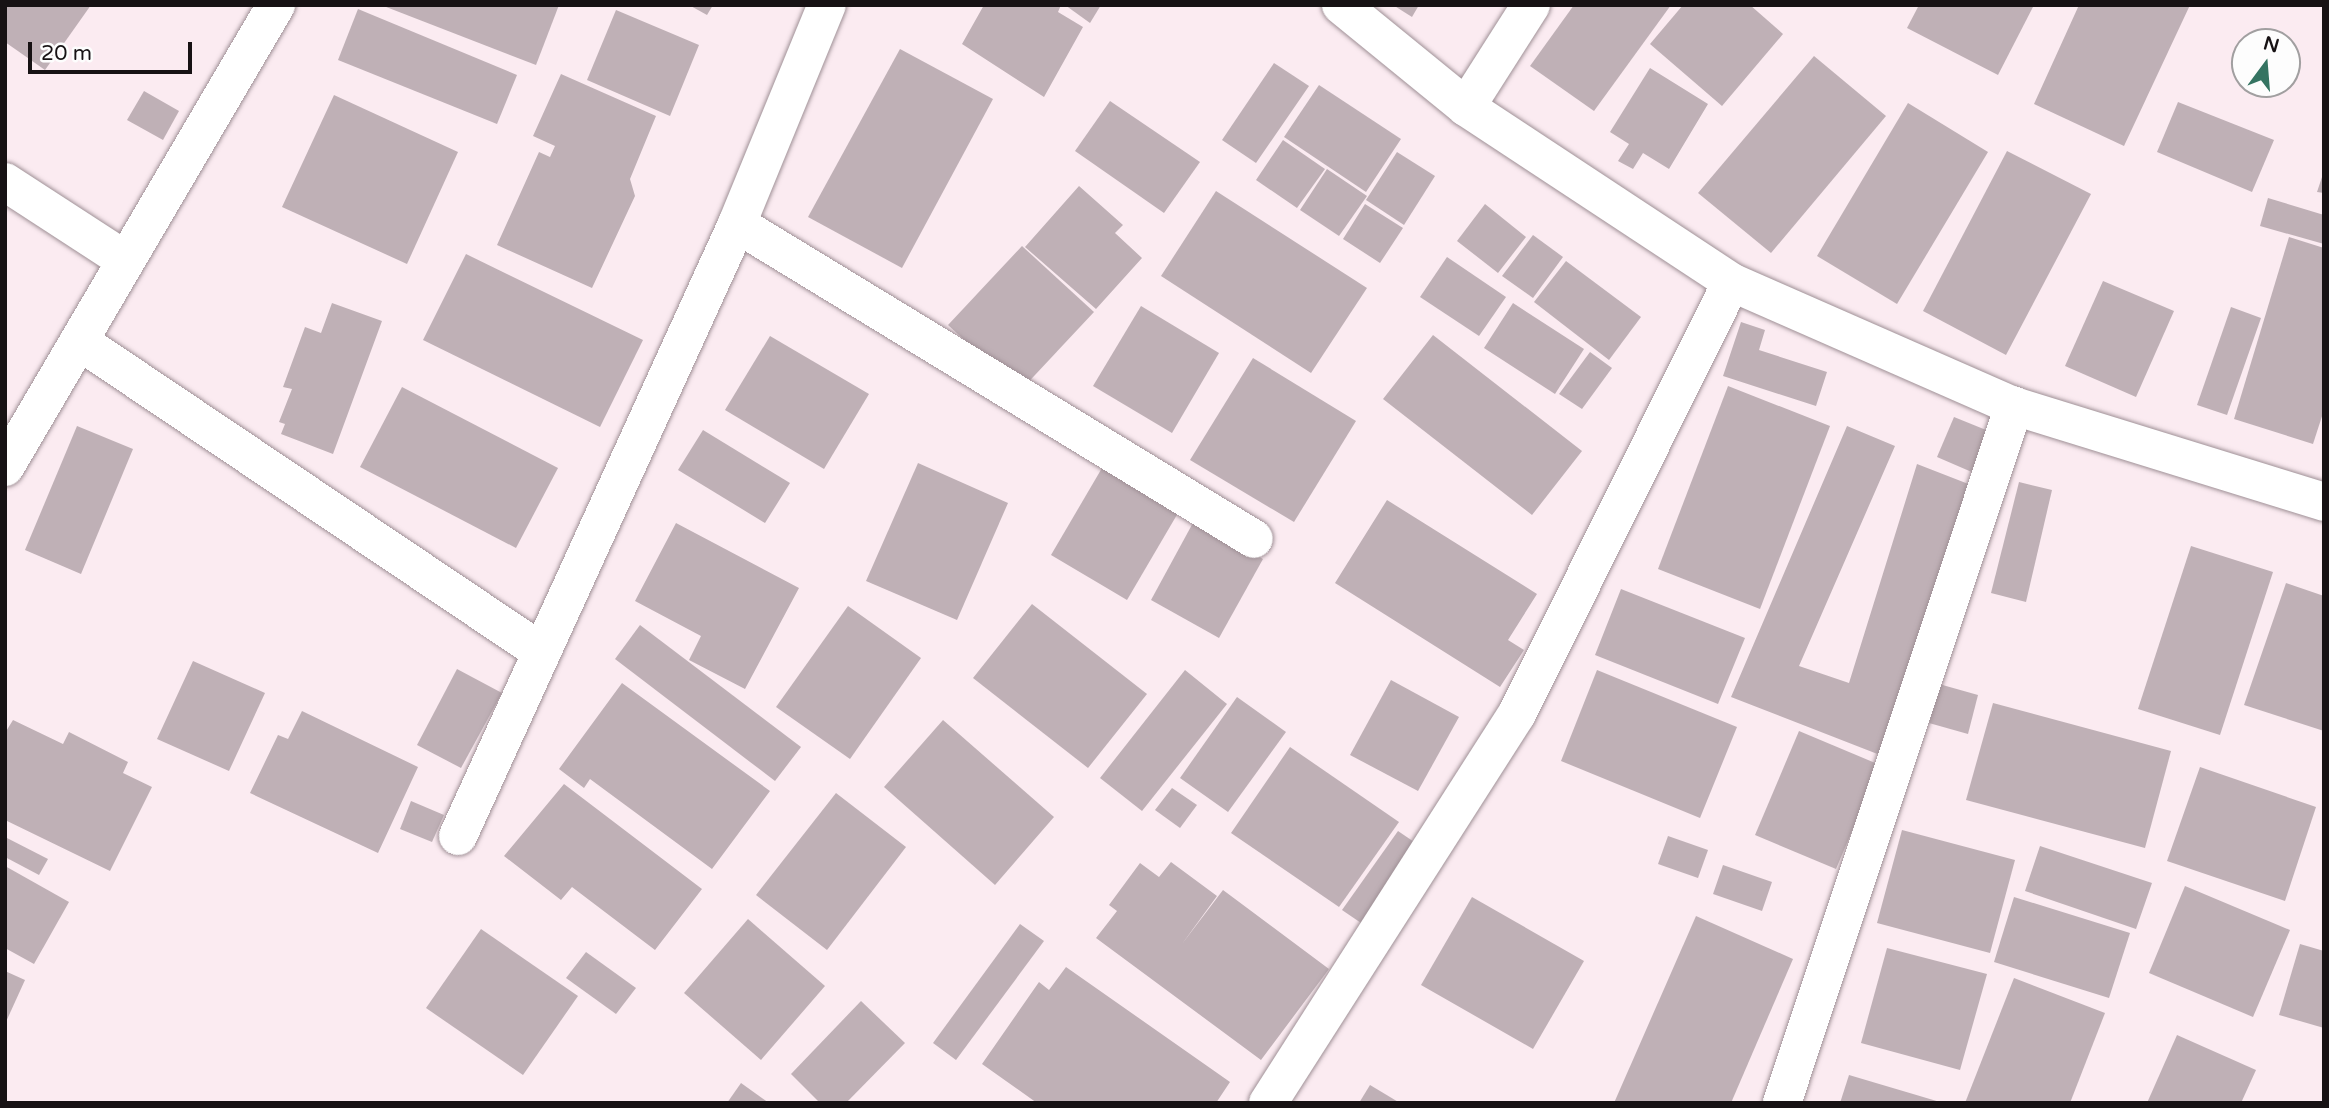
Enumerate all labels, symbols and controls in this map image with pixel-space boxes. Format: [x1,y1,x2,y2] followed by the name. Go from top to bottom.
[32,28,196,72] scale bar
[2231,28,2301,98] north arrow
[2261,32,2282,57] text: N
[41,41,92,66] text: 20 m

